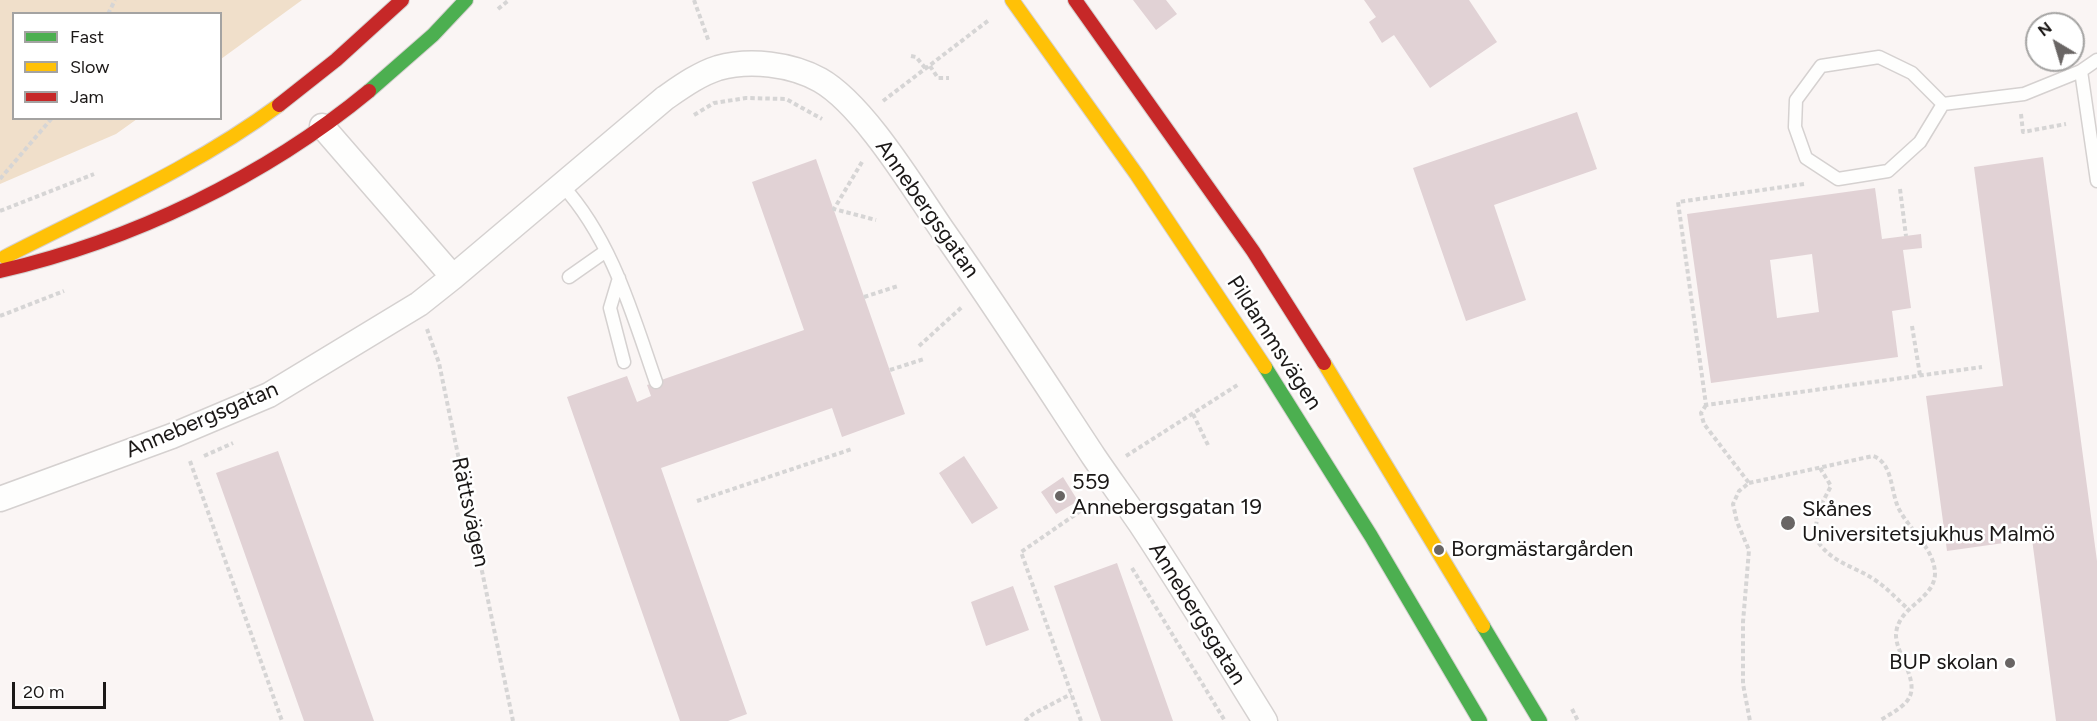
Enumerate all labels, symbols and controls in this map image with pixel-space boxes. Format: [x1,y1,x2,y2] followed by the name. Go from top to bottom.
[12,12,222,120] legend
[2025,12,2085,72] north arrow
[2034,18,2056,40] text: N
[70,26,104,48] text: Fast
[70,56,109,78] text: Slow
[70,86,104,108] text: Jam
[869,135,985,283] street label: Annebergsgatan
[1221,271,1327,415] street label: Pildammsvägen
[122,376,282,464] street label: Annebergsgatan
[445,455,495,569] street label: Rättsvägen
[1072,470,1262,522] place label: 559 Annebergsgatan 19
[1053,489,1067,503] marker: 559 Annebergsgatan 19
[1802,497,2055,548] place label: Skånes Universitetsjukhus Malmö
[1779,514,1797,532] marker: Skånes Universitetsjukhus Malmö
[1451,537,1633,563] place label: Borgmästargården
[1143,538,1251,690] street label: Annebergsgatan
[1432,543,1446,557] marker: Borgmästargården
[1889,650,1998,676] place label: BUP skolan
[2003,656,2017,670] marker: BUP skolan
[15,670,110,708] scale bar
[23,681,64,703] text: 20 m

